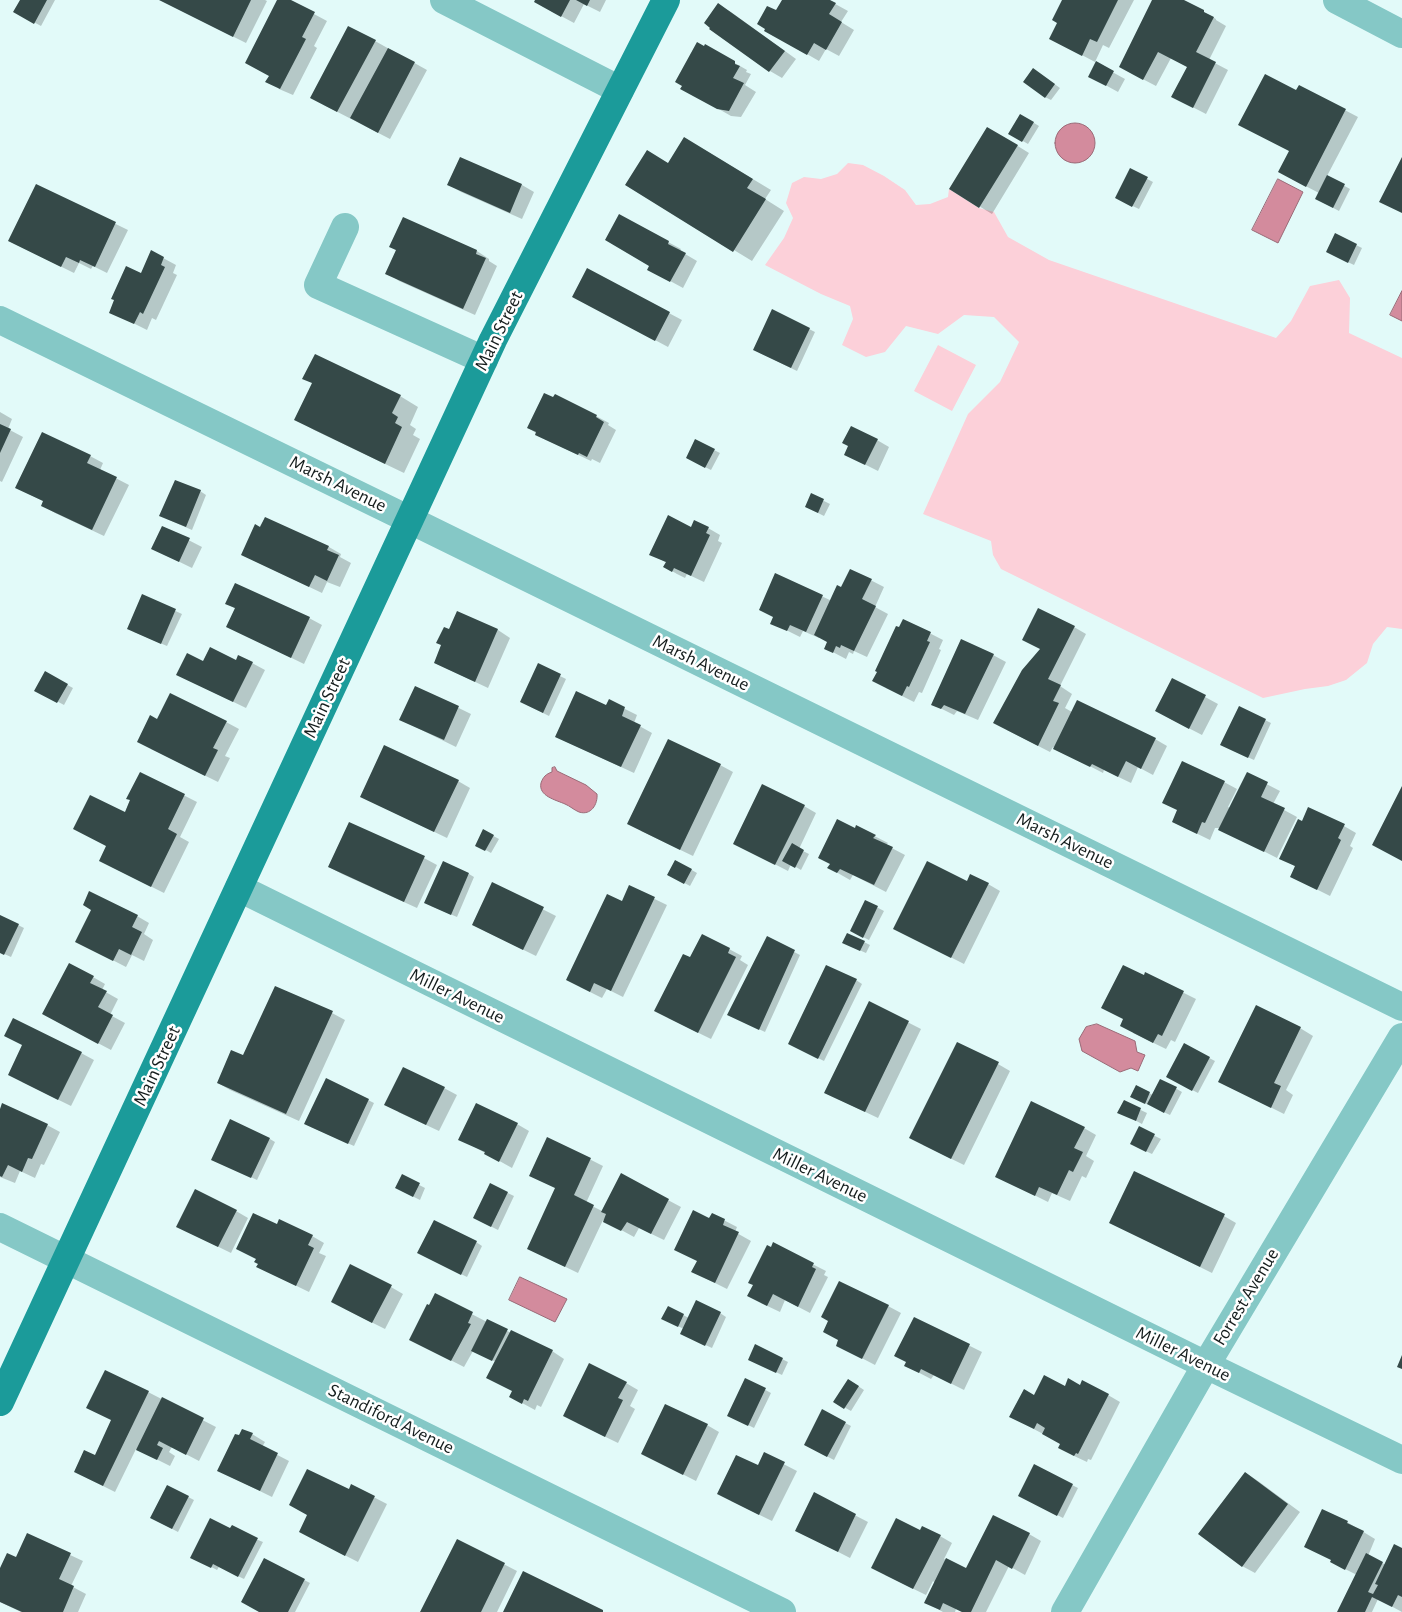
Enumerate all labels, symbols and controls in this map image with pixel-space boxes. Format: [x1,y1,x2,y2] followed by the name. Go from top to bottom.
[470,287,528,375] street label: Main Street
[286,451,390,517] street label: Marsh Avenue
[649,630,753,696] street label: Marsh Avenue
[299,654,355,742] street label: Main Street
[1013,808,1117,874] street label: Marsh Avenue
[406,963,508,1029] street label: Miller Avenue
[129,1022,185,1110] street label: Main Street
[769,1142,871,1208] street label: Miller Avenue
[1208,1244,1284,1350] street label: Forrest Avenue
[1132,1321,1234,1387] street label: Miller Avenue
[324,1379,458,1459] street label: Standiford Avenue

